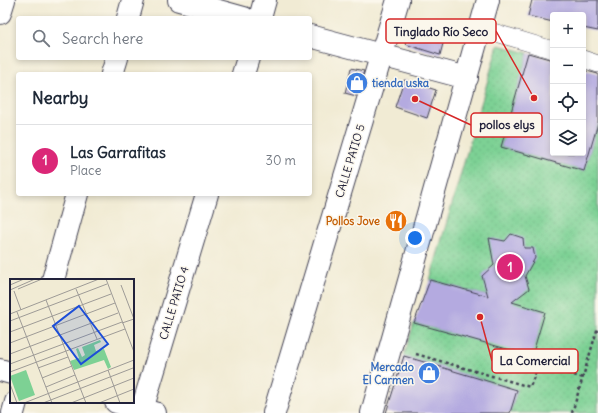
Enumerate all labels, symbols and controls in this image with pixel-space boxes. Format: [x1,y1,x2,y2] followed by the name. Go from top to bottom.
[550,12,586,156] map controls
[550,12,586,48] button: +
[16,16,312,60] search box
[386,19,496,43] callout: Tinglado Río Seco
[394,24,489,40] text: Tinglado Río Seco
[30,27,52,49] icon: search
[62,29,143,48] text: Search here
[550,48,586,84] button: −
[344,70,370,96] shop icon: tienda uska
[371,76,430,90] place label: tienda uska
[550,84,586,120] button: locate
[32,87,88,109] text: Nearby
[471,113,542,137] callout: pollos elys
[479,117,535,133] text: pollos elys
[550,120,586,156] button: layers
[332,123,368,199] street label: CALLE PATIO 5
[70,143,166,162] text: Las Garrafitas
[42,152,48,169] text: 1
[266,152,296,169] text: 30 m
[70,162,101,179] text: Place
[383,208,409,234] restaurant icon: Pollos Jove
[326,214,380,228] place label: Pollos Jove
[405,228,425,248] your location
[497,252,523,282] pin: 1
[156,265,192,341] street label: CALLE PATIO 4
[10,279,134,403] inset map
[492,349,578,373] callout: La Comercial
[500,353,571,368] text: La Comercial
[363,360,415,387] place label: Mercado El Carmen
[416,360,442,386] shop icon: Mercado El Carmen

